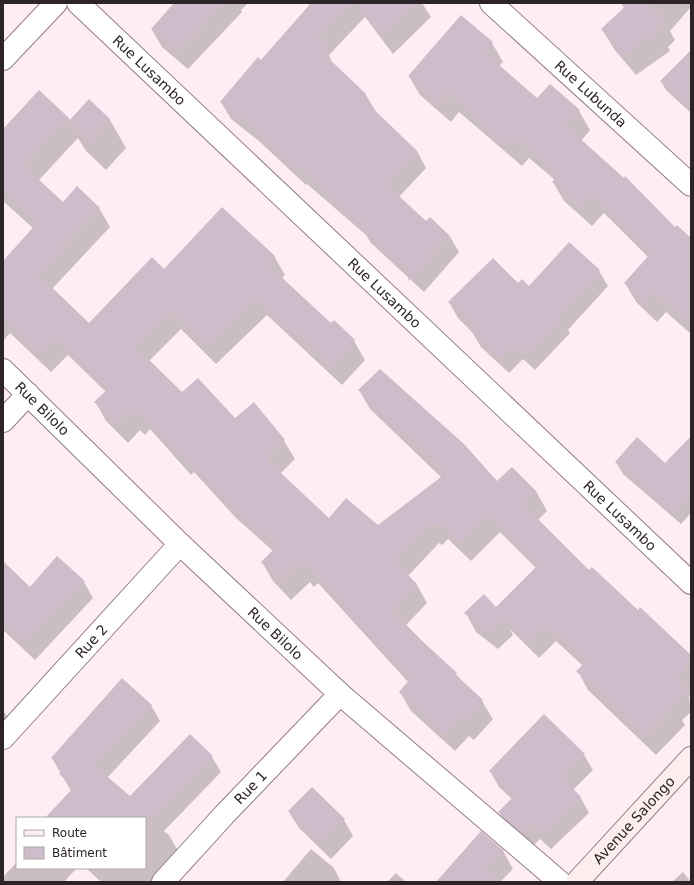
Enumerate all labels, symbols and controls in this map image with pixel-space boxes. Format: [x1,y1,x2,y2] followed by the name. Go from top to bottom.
[109,32,189,109] street label: Rue Lusambo
[552,57,630,131] street label: Rue Lubunda
[345,255,424,331] street label: Rue Lusambo
[12,378,73,439] street label: Rue Bilolo
[580,477,660,554] street label: Rue Lusambo
[245,604,306,663] street label: Rue Bilolo
[72,621,111,661] street label: Rue 2
[231,767,270,807] street label: Rue 1
[590,773,678,867] street label: Avenue Salongo
[16,817,146,869] legend
[52,826,87,840] text: Route
[52,846,107,860] text: Bâtiment

